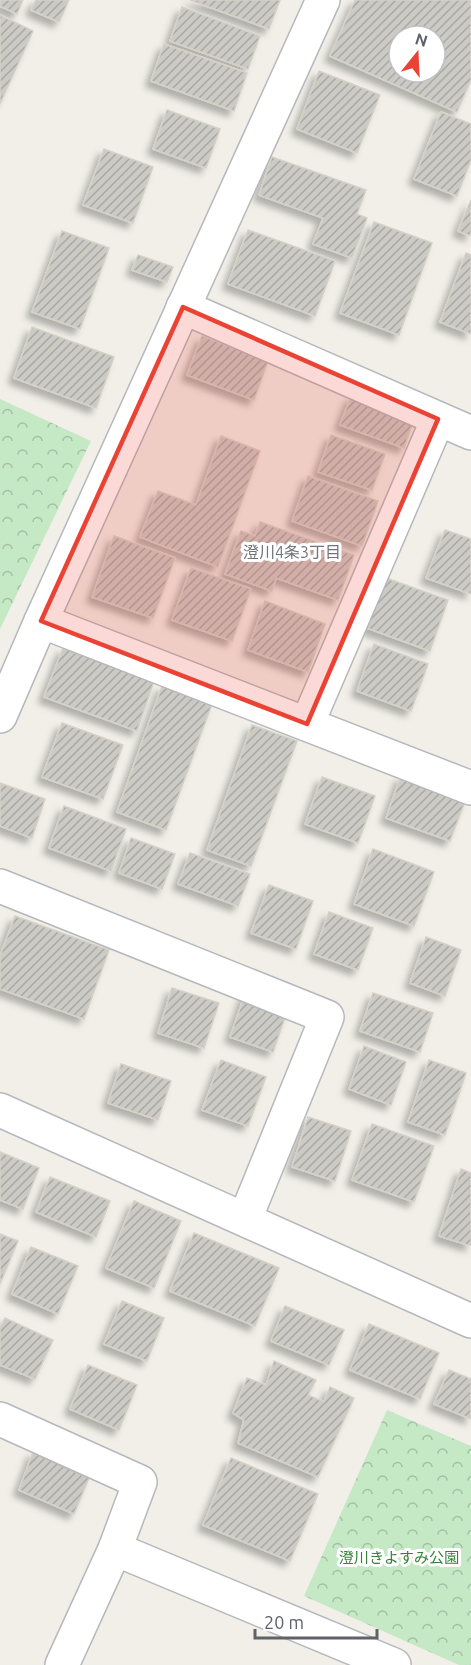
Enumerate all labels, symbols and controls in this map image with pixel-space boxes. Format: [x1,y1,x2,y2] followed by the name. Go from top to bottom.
[387,24,447,84] north arrow
[413,29,430,50] text: N
[243,543,341,561] district label: 澄川4条3丁目
[339,1549,459,1566] park label: 澄川きよすみ公園
[255,1602,376,1640] scale bar
[264,1612,304,1632] text: 20 m

